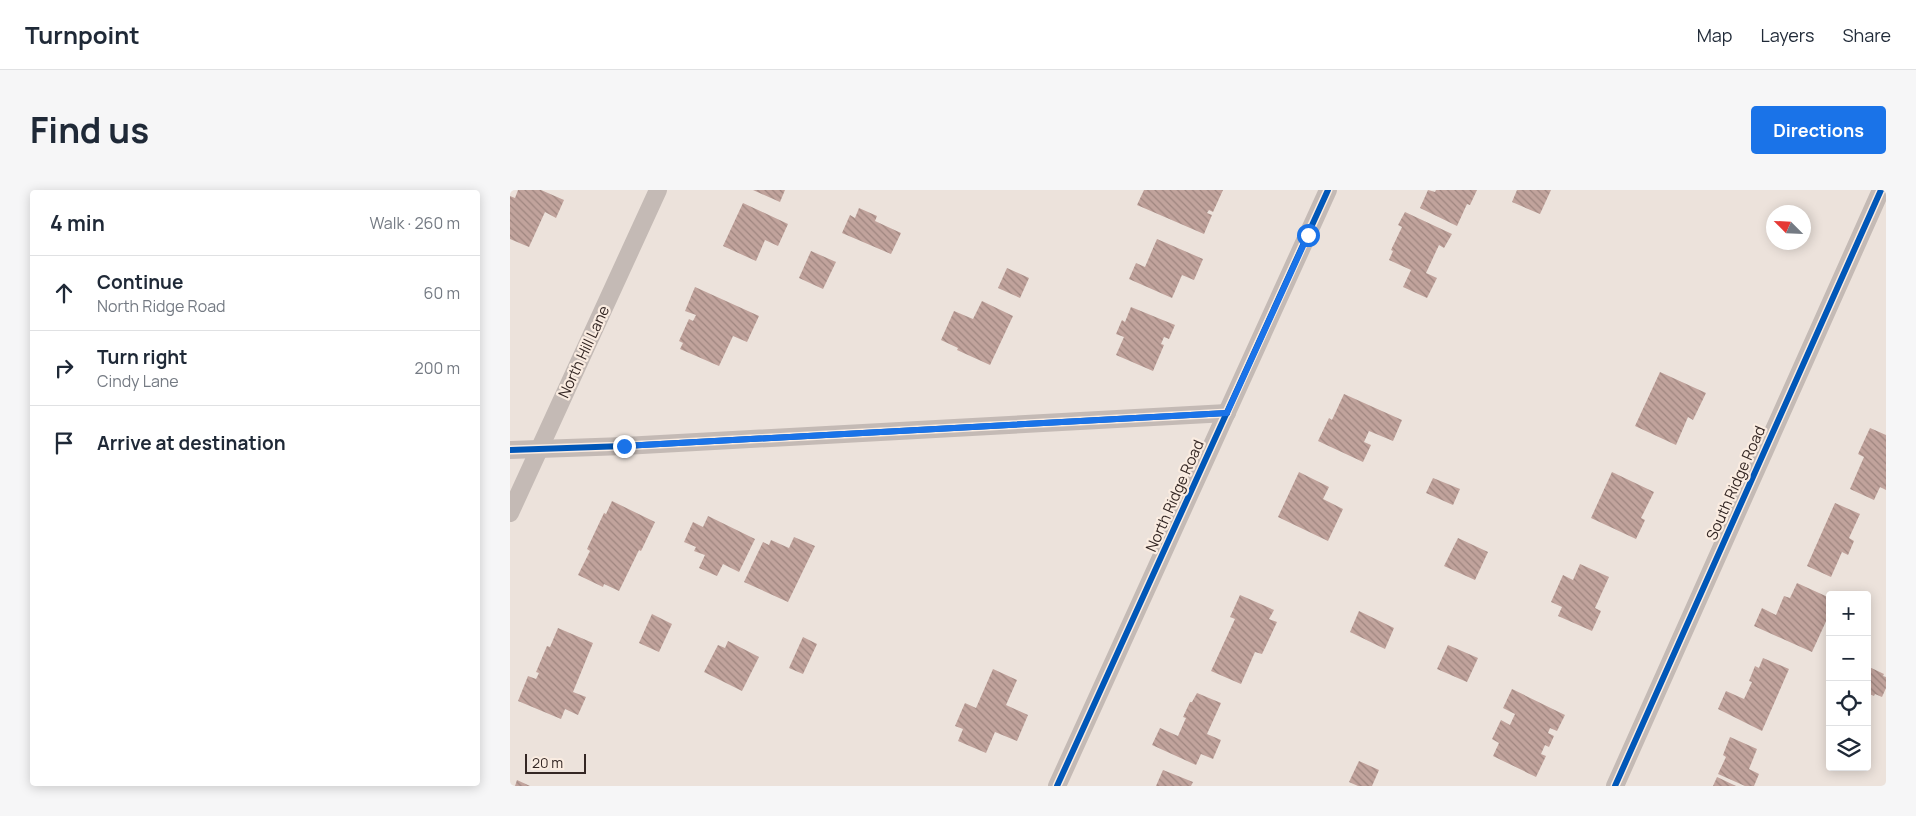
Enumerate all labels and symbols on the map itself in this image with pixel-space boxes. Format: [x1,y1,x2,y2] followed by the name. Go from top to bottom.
[1766,205,1811,250] north arrow
[1297,224,1320,247] route start
[553,302,614,401] street label: North Hill Lane
[1701,422,1770,543] street label: South Ridge Road
[613,435,636,458] route end
[1140,436,1209,555] street label: North Ridge Road
[525,751,586,774] scale bar

